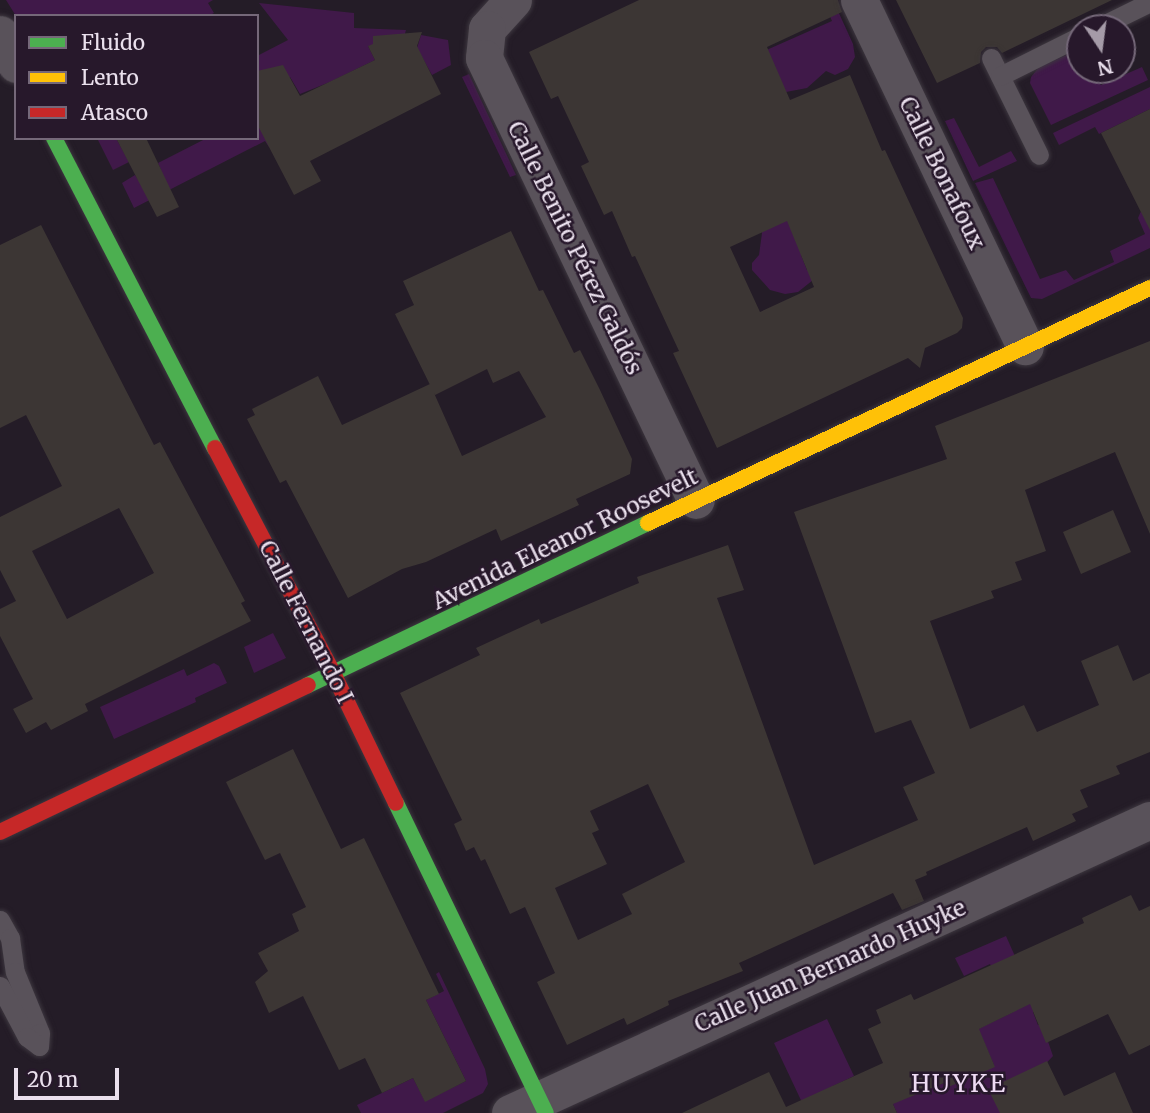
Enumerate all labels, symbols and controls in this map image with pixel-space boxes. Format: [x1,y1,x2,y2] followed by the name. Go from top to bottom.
[14,14,259,140] legend
[1066,14,1136,84] north arrow
[81,29,145,56] text: Fluido
[1095,54,1115,81] text: N
[81,64,139,91] text: Lento
[893,92,991,254] street label: Calle Bonafoux
[81,99,148,126] text: Atasco
[502,117,648,379] street label: Calle Benito Pérez Galdós
[428,463,702,615] street label: Avenida Eleanor Roosevelt
[253,536,359,708] street label: Calle Fernando I
[690,894,970,1038] street label: Calle Juan Bernardo Huyke
[18,1054,122,1098] scale bar
[27,1066,78,1093] text: 20 m
[912,1070,1006,1098] district label: HUYKE

